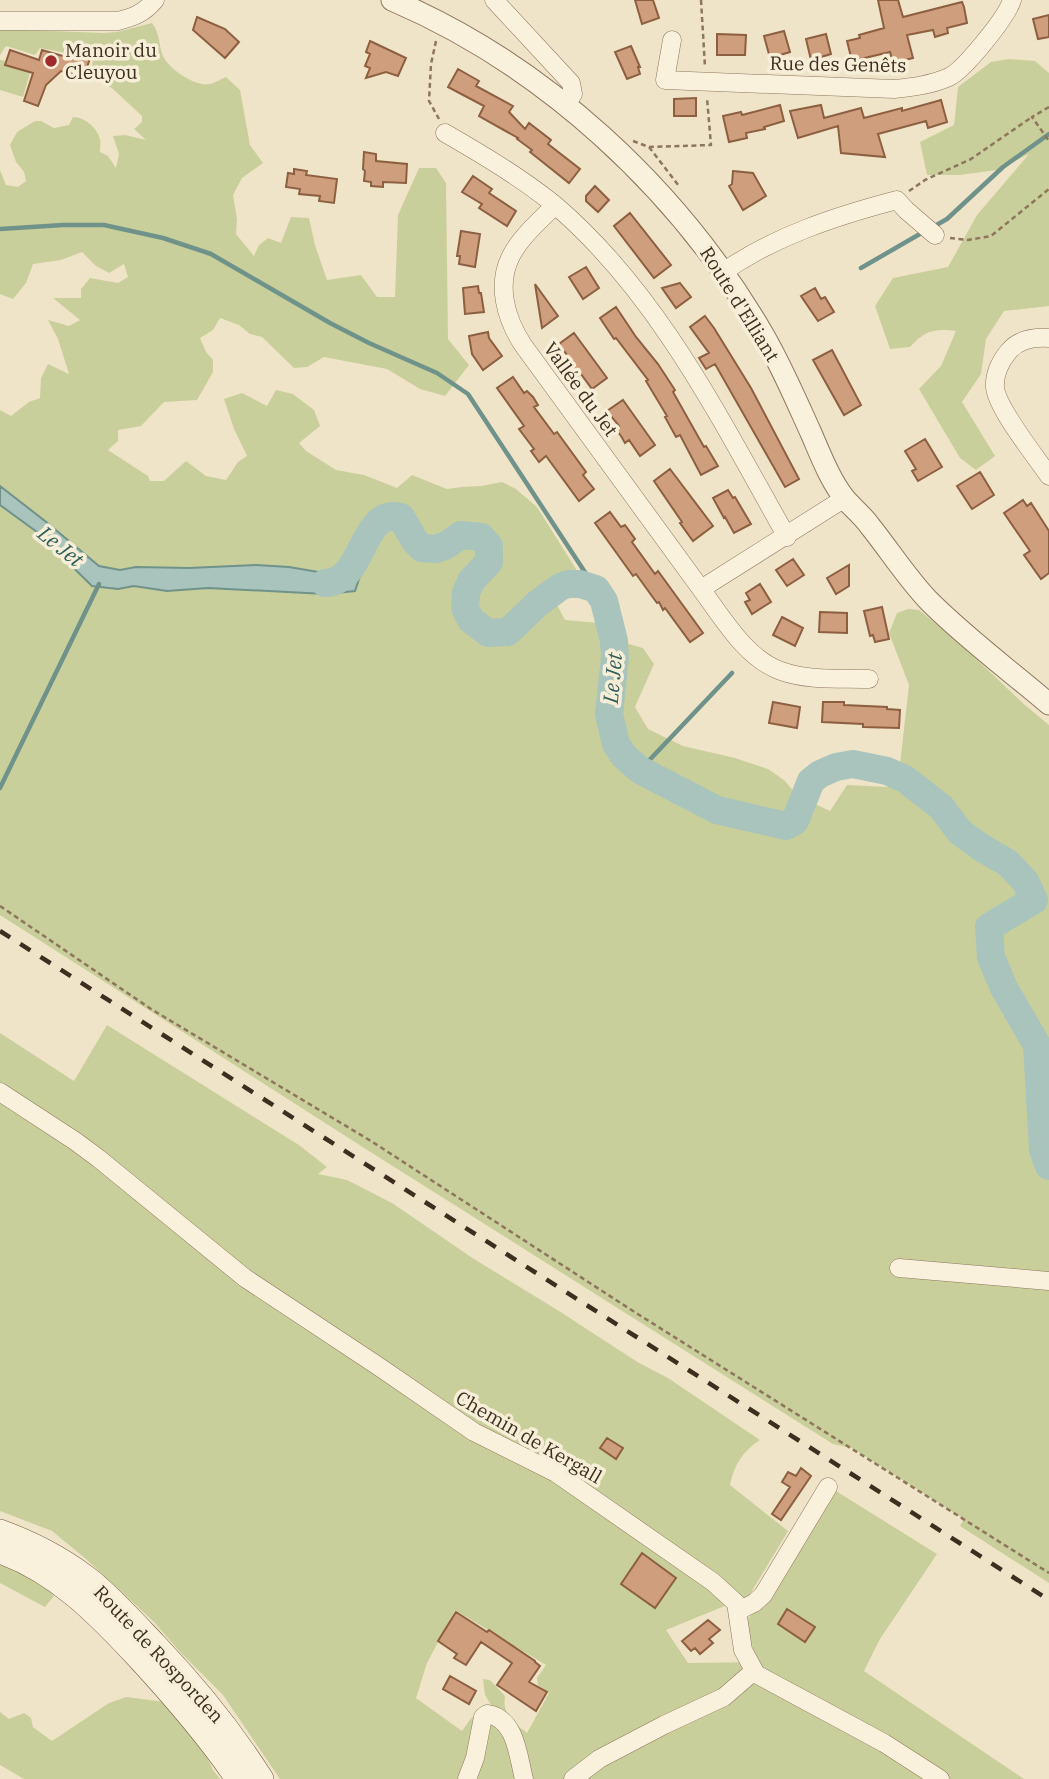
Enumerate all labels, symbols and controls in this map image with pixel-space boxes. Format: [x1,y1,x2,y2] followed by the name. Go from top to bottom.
[65,38,157,84] place label: Manoir du Cleuyou
[769,51,907,77] street label: Rue des Genêts
[43,53,59,69] marker: Manoir du Cleuyou
[695,242,785,366] street label: Route d'Elliant
[539,337,624,441] street label: Vallée du Jet
[32,518,90,573] water label: Le Jet
[596,651,628,706] water label: Le Jet
[452,1385,607,1489] street label: Chemin de Kergall
[89,1580,229,1728] street label: Route de Rosporden

